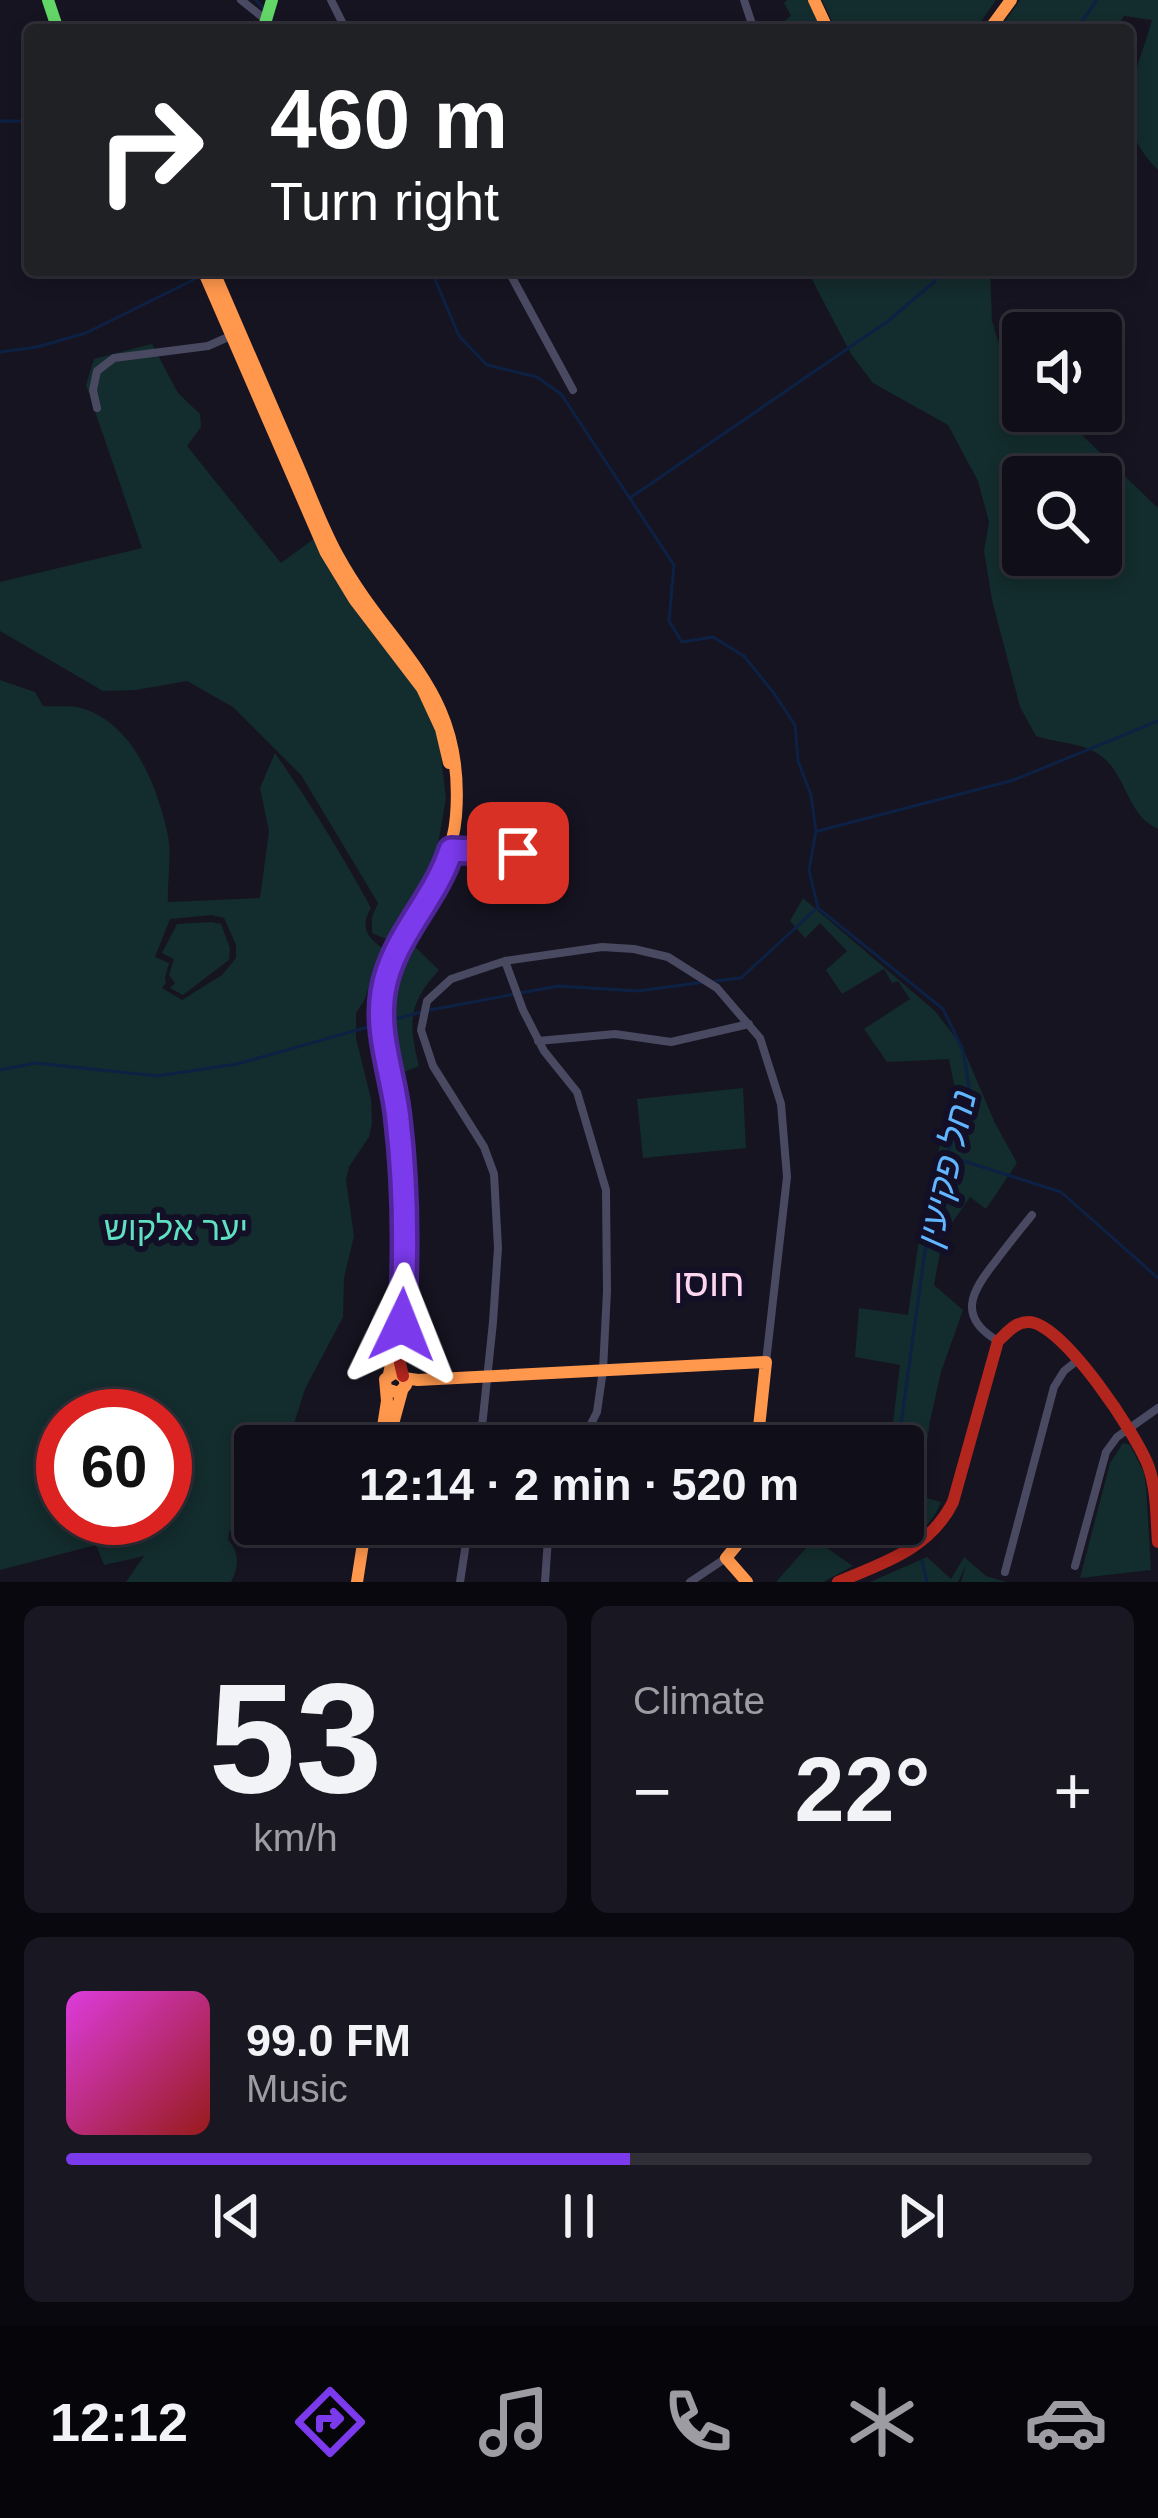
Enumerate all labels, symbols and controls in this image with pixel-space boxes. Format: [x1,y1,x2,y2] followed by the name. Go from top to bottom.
[72,72,228,228] icon: right
[270,72,508,166] text: 460 m
[270,171,499,231] text: Turn right
[1002,312,1122,576] map controls
[1002,312,1122,432] button: sound
[1002,456,1122,576] button: search
[467,802,569,904] pin
[485,820,551,886] icon: arrive
[908,1086,984,1251] water label: נחל פקיעין
[104,1210,248,1247] park label: יער אלקוש
[673,1261,745,1304] district label: חוסן
[339,1262,465,1388] position arrow
[36,1389,192,1545] speed limit sign: 60
[359,1459,799,1510] text: 12:14 · 2 min · 520 m
[209,1651,382,1825] text: 53
[633,1679,765,1722] text: Climate
[794,1740,931,1840] text: 22°
[633,1754,672,1828] text: −
[1053,1754,1092,1828] text: +
[253,1816,338,1859] text: km/h
[246,2015,411,2066] text: 99.0 FM
[246,2067,348,2110] text: Music
[204,2183,270,2249] icon: previous
[546,2183,612,2249] icon: pause
[888,2183,954,2249] icon: next
[288,2380,372,2464] icon: directions
[472,2380,556,2464] icon: music
[656,2380,740,2464] icon: phone
[840,2380,924,2464] icon: climate
[1024,2380,1108,2464] icon: car
[50,2392,188,2452] text: 12:12

